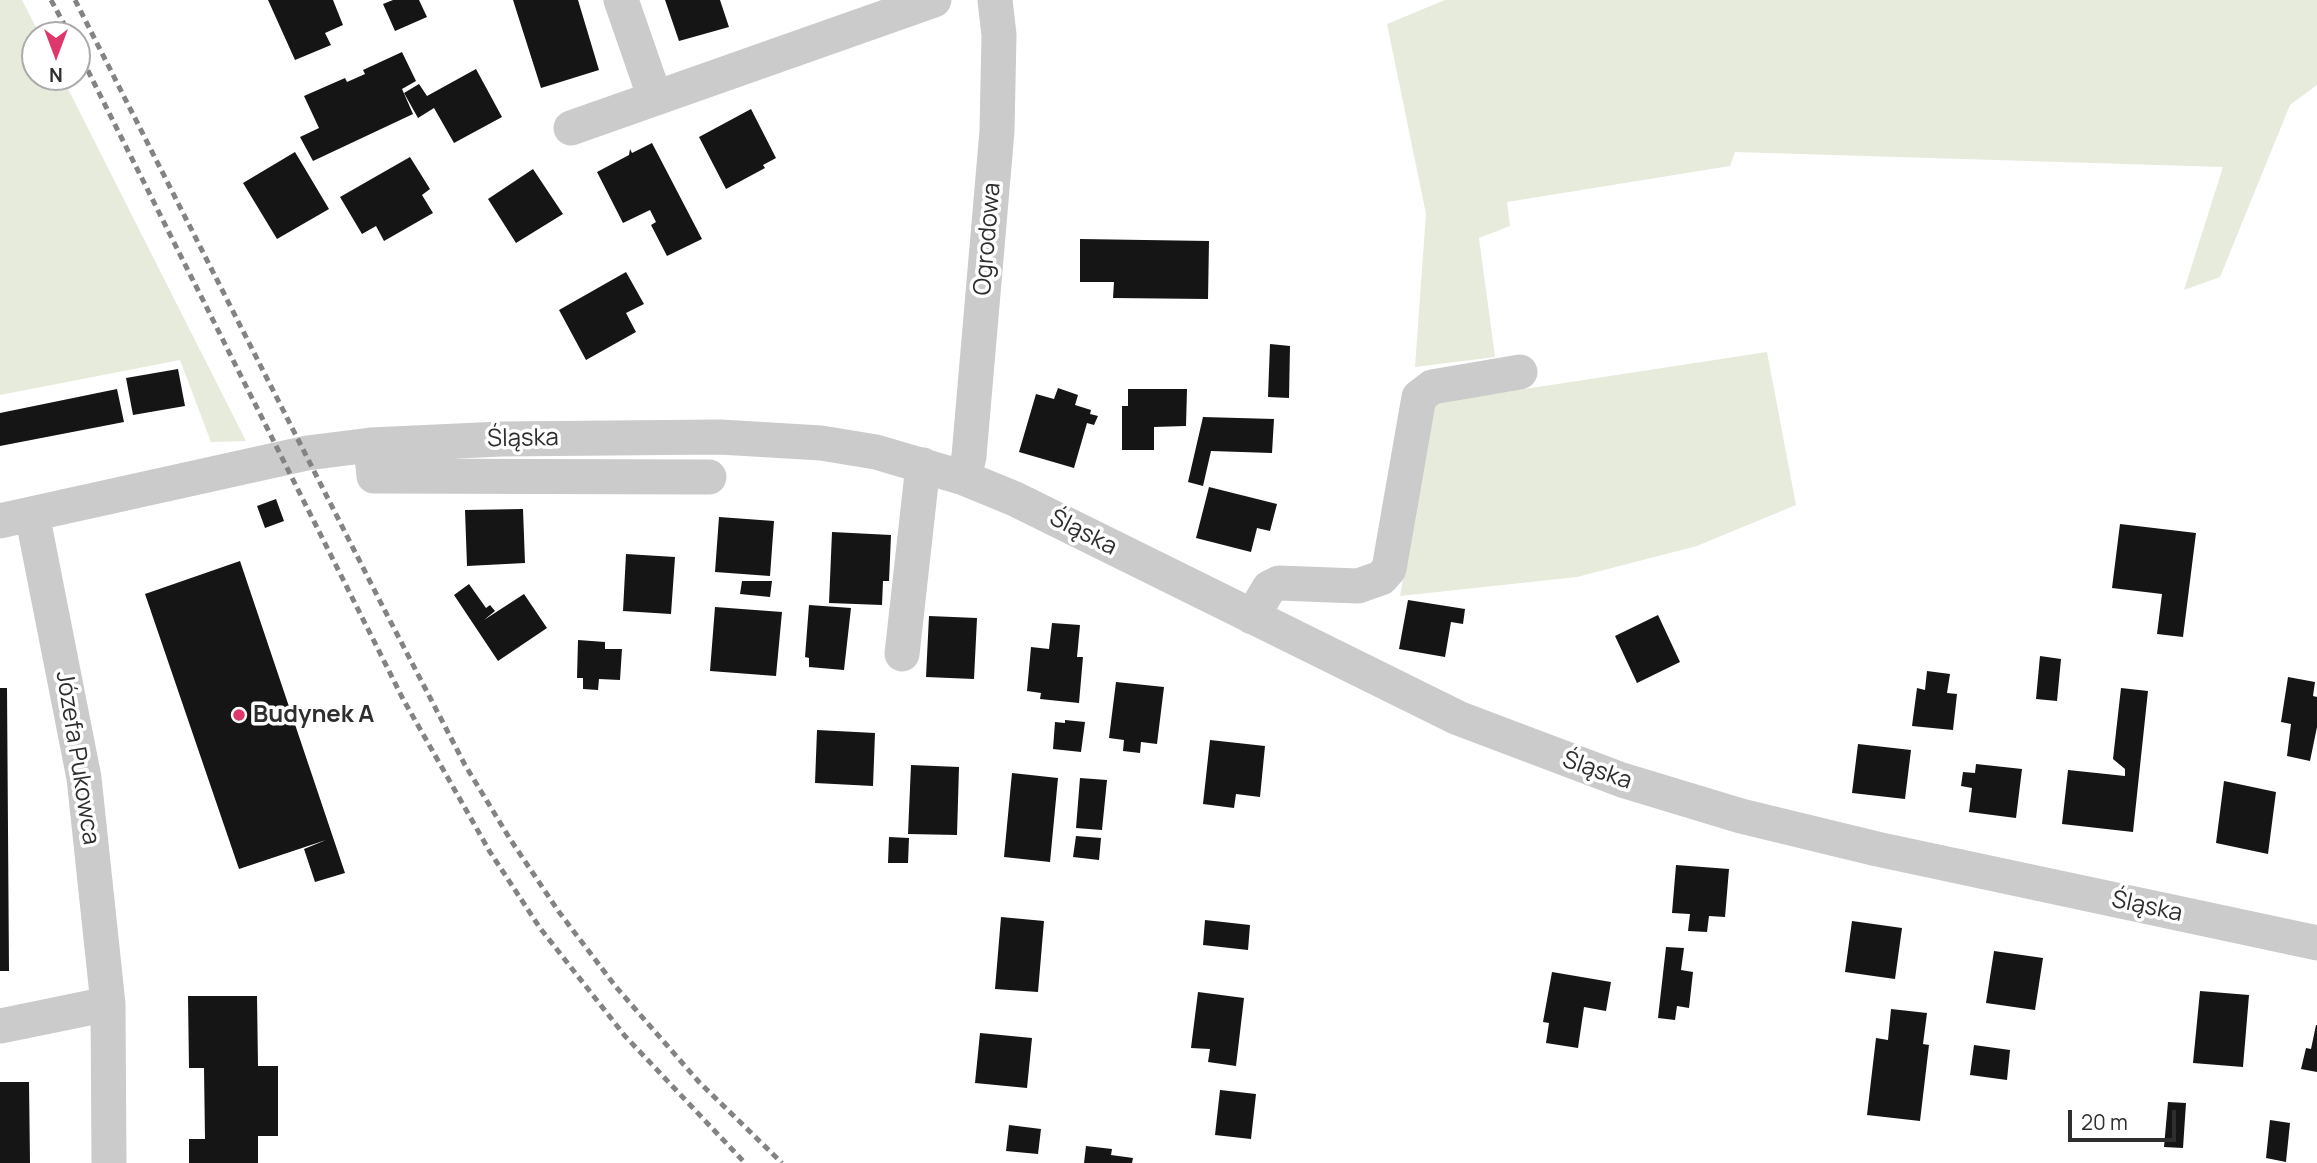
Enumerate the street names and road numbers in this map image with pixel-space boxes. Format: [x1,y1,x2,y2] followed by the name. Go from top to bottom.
[969,181,1007,297] street label: Ogrodowa
[487,424,559,454] street label: Śląska
[1045,504,1121,562] street label: Śląska
[49,669,105,847] street label: Józefa Pukowca
[1558,746,1636,796] street label: Śląska
[2109,885,2185,929] street label: Śląska

